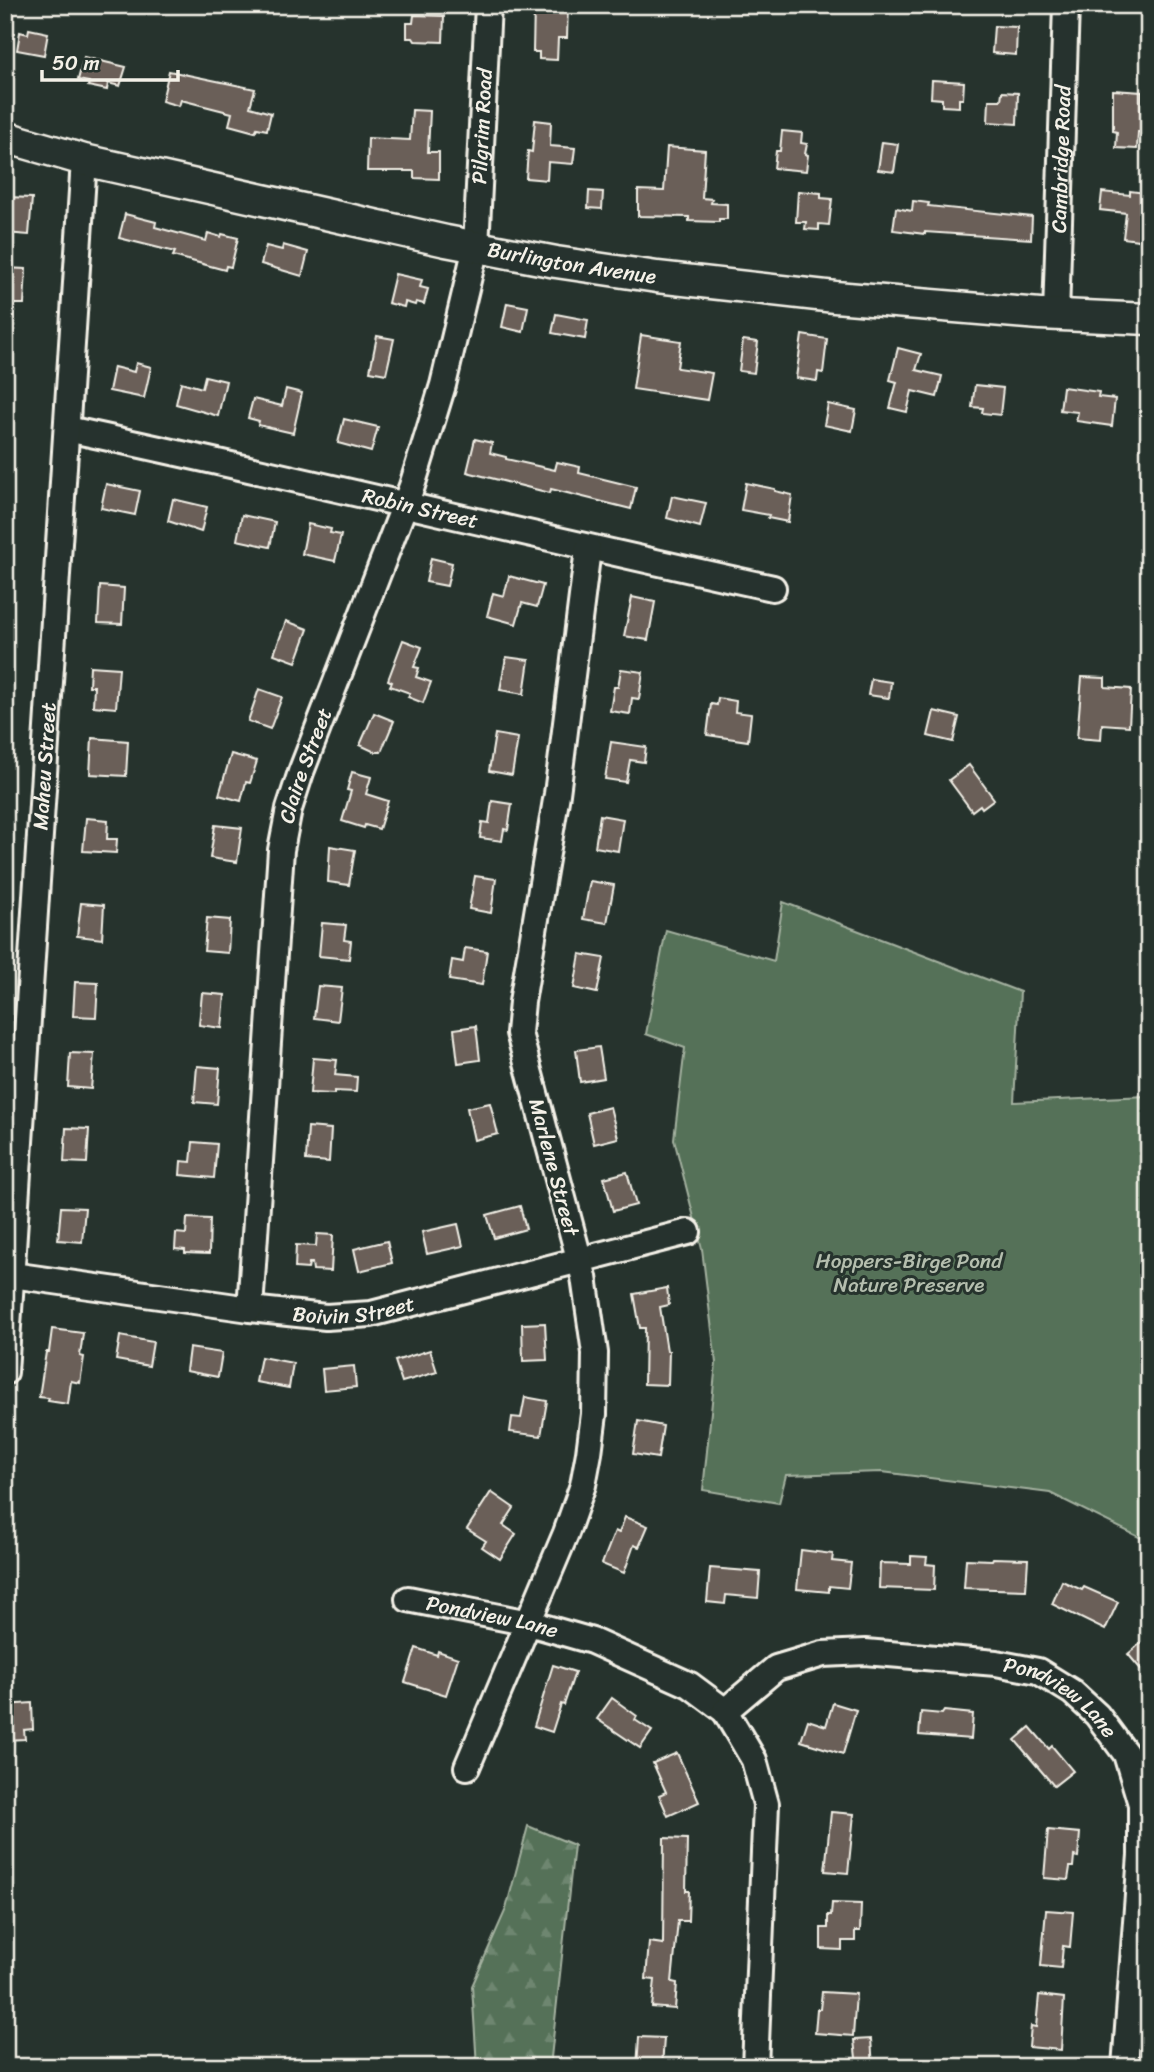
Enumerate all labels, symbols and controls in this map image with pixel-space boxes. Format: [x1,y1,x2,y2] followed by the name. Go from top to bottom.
[42,38,178,82] scale bar
[52,44,100,82] text: 50 m
[460,65,504,185] street label: Pilgrim Road
[1040,83,1082,234] street label: Cambridge Road
[484,230,659,296] street label: Burlington Avenue
[358,476,482,540] street label: Robin Street
[21,701,68,831] street label: Maheu Street
[268,702,343,827] street label: Claire Street
[517,1094,591,1242] street label: Marlene Street
[816,1242,1004,1304] park label: Hoppers-Birge Pond Nature Preserve
[291,1284,419,1336] street label: Boivin Street
[423,1584,563,1649] street label: Pondview Lane
[1000,1646,1127,1747] street label: Pondview Lane

